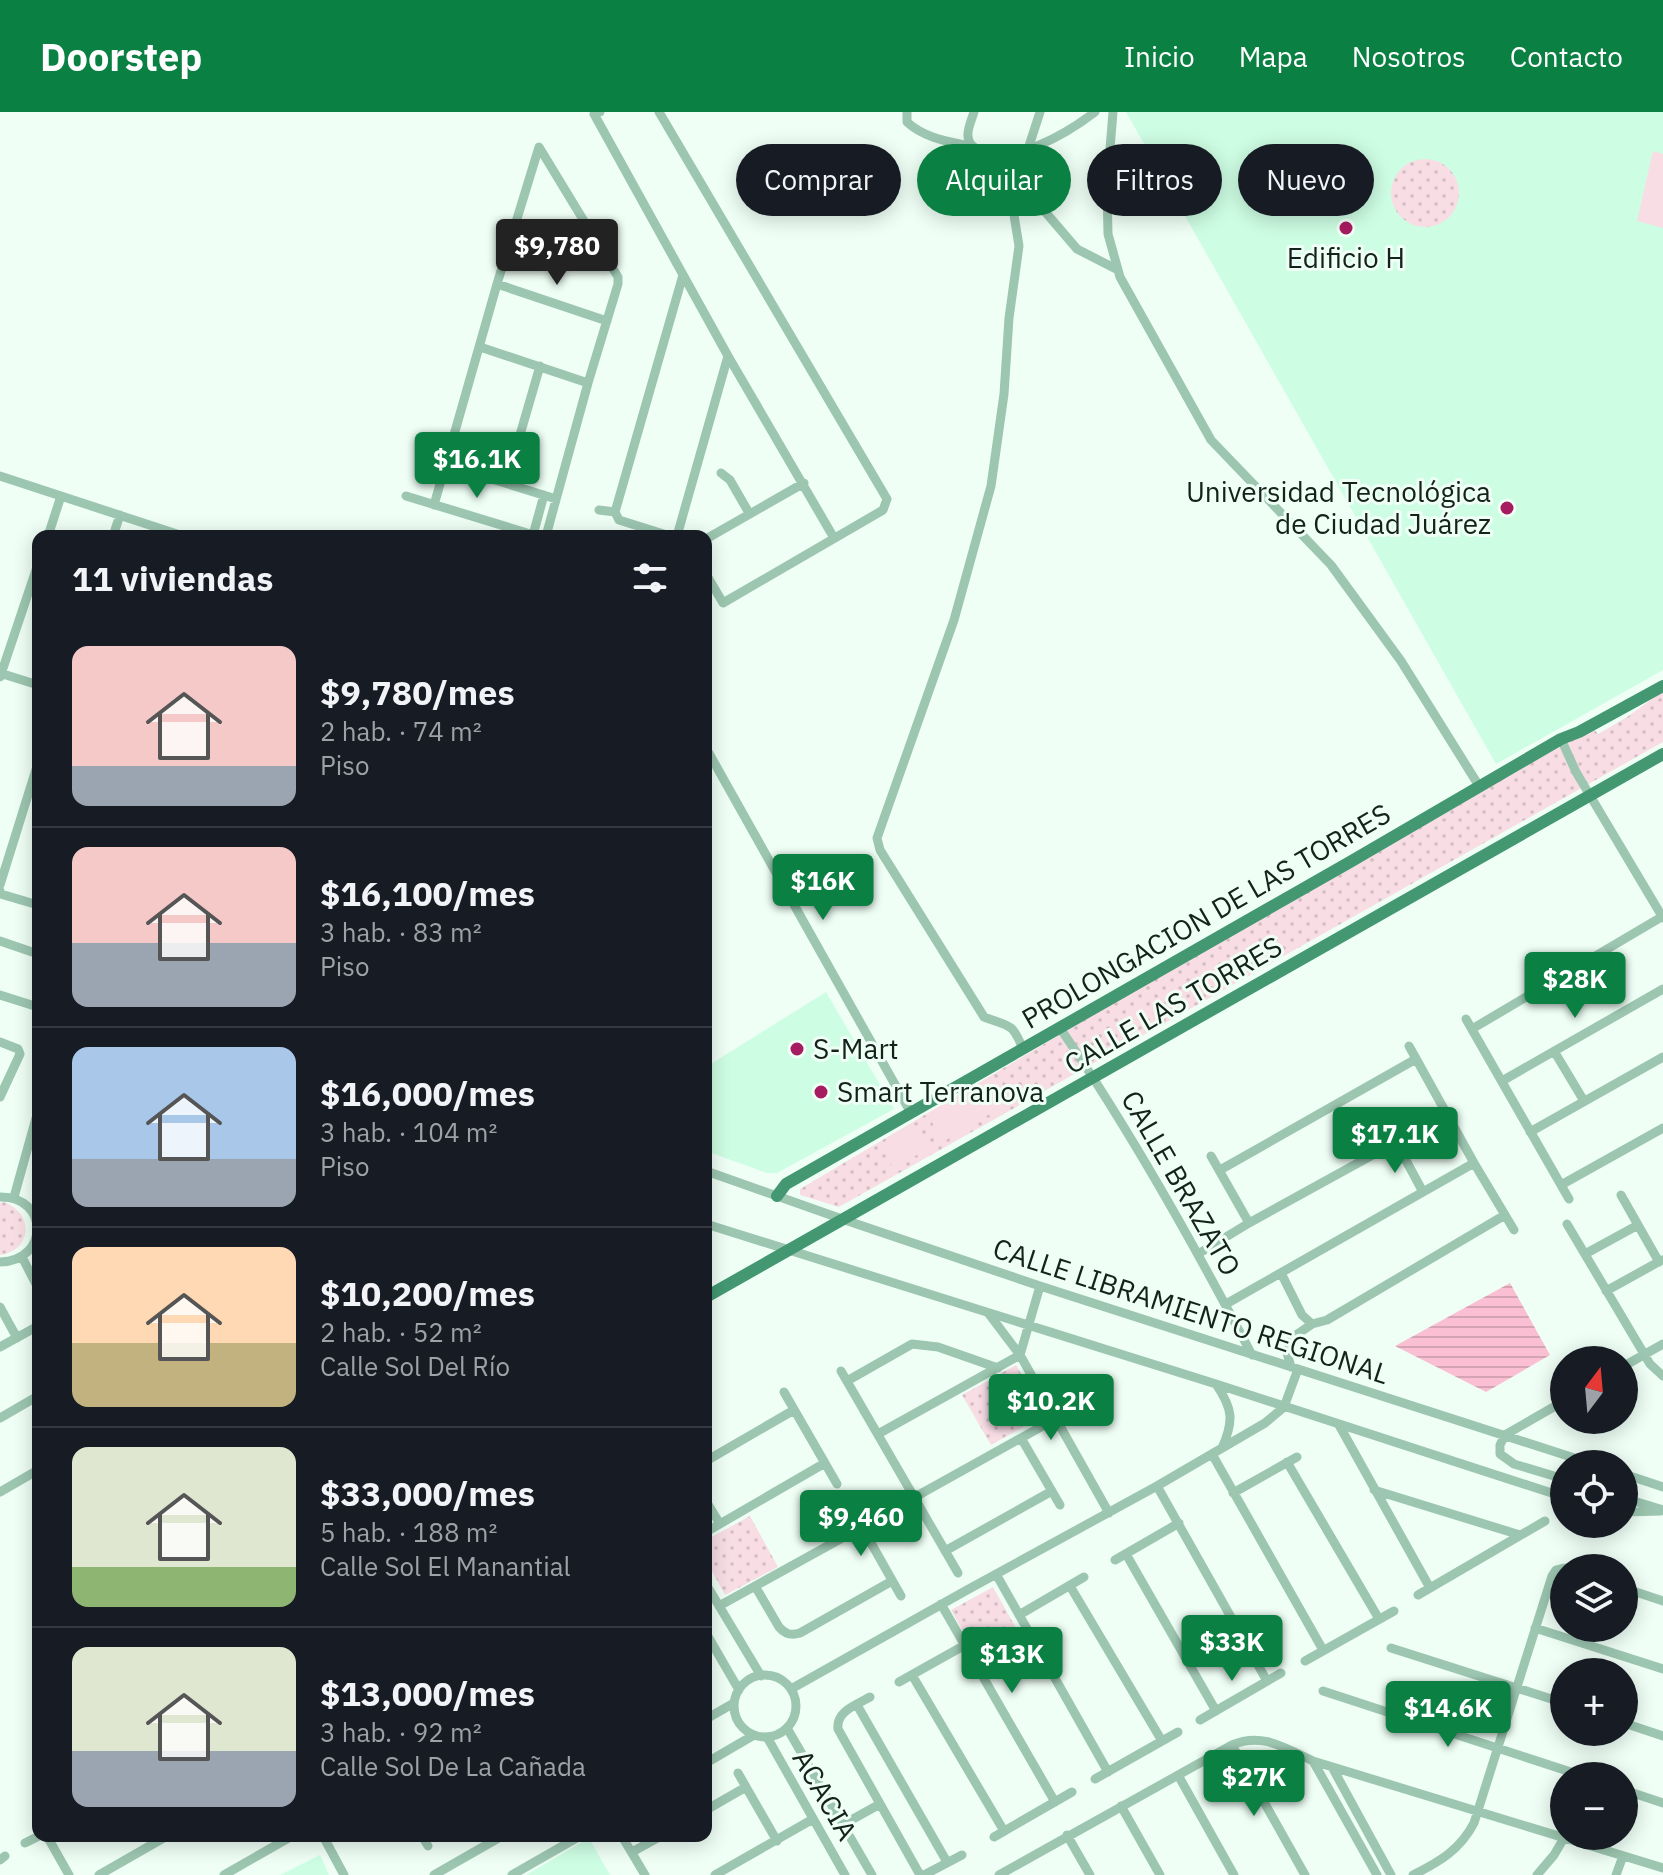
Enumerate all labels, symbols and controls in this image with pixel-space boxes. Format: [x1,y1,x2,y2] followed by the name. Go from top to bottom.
[40,32,202,81] text: Doorstep
[1124,38,1195,75] text: Inicio
[1239,38,1308,75] text: Mapa
[1352,38,1466,75] text: Nosotros
[1510,38,1623,75] text: Contacto
[736,144,901,216] chip: Comprar
[917,144,1071,216] chip: Alquilar
[1087,144,1222,216] chip: Filtros
[1238,144,1374,216] chip: Nuevo
[492,219,622,287] pin: $9,780
[1337,219,1355,237] marker: Edificio H
[514,228,600,262] text: $9,780
[1287,239,1405,276] place label: Edificio H
[412,432,542,500] pin: $16.1K
[433,441,521,475] text: $16.1K
[1186,473,1491,542] place label: Universidad Tecnológica de Ciudad Juárez
[1498,499,1516,517] marker: Universidad Tecnológica de Ciudad Juárez
[72,556,273,600] text: 11 viviendas
[628,556,672,600] icon: filters
[320,670,515,714] text: $9,780/mes
[136,678,232,774] icon: home
[320,714,482,748] text: 2 hab. · 74 m²
[320,748,369,782] text: Piso
[1015,795,1397,1037] street label: PROLONGACION DE LAS TORRES
[776,854,870,922] pin: $16K
[791,863,855,897] text: $16K
[320,871,535,915] text: $16,100/mes
[136,879,232,975] icon: home
[320,915,482,949] text: 3 hab. · 83 m²
[1057,927,1288,1082] street label: CALLE LAS TORRES
[320,949,369,983] text: Piso
[1528,952,1622,1020] pin: $28K
[1543,961,1607,995] text: $28K
[813,1030,899,1067] place label: S-Mart
[788,1040,806,1058] marker: S-Mart
[320,1071,535,1115] text: $16,000/mes
[837,1073,1044,1110] place label: Smart Terranova
[136,1079,232,1175] icon: home
[812,1083,830,1101] marker: Smart Terranova
[1113,1083,1249,1282] street label: CALLE BRAZATO
[1330,1107,1460,1175] pin: $17.1K
[320,1115,497,1149] text: 3 hab. · 104 m²
[1351,1116,1439,1150] text: $17.1K
[320,1149,369,1183] text: Piso
[988,1229,1394,1392] street label: CALLE LIBRAMIENTO REGIONAL
[320,1271,535,1315] text: $10,200/mes
[136,1279,232,1375] icon: home
[320,1315,482,1349] text: 2 hab. · 52 m²
[1550,1346,1638,1434] north arrow
[1550,1346,1638,1850] map controls
[320,1349,510,1383] text: Calle Sol Del Río
[986,1374,1116,1442] pin: $10.2K
[1007,1383,1095,1417] text: $10.2K
[1550,1450,1638,1538] button: locate
[320,1471,535,1515] text: $33,000/mes
[136,1479,232,1575] icon: home
[796,1490,926,1558] pin: $9,460
[818,1499,904,1533] text: $9,460
[320,1515,497,1549] text: 5 hab. · 188 m²
[320,1549,571,1583] text: Calle Sol El Manantial
[1550,1554,1638,1642] button: layers
[1185,1615,1279,1683] pin: $33K
[1200,1624,1264,1658] text: $33K
[965,1627,1059,1695] pin: $13K
[980,1636,1044,1670] text: $13K
[1550,1658,1638,1746] button: +
[320,1671,535,1715] text: $13,000/mes
[136,1679,232,1775] icon: home
[1383,1681,1513,1749] pin: $14.6K
[1404,1690,1492,1724] text: $14.6K
[320,1715,482,1749] text: 3 hab. · 92 m²
[785,1743,866,1847] street label: ACACIA
[320,1749,586,1783] text: Calle Sol De La Cañada
[1207,1750,1301,1818] pin: $27K
[1222,1759,1286,1793] text: $27K
[1550,1762,1638,1850] button: −

